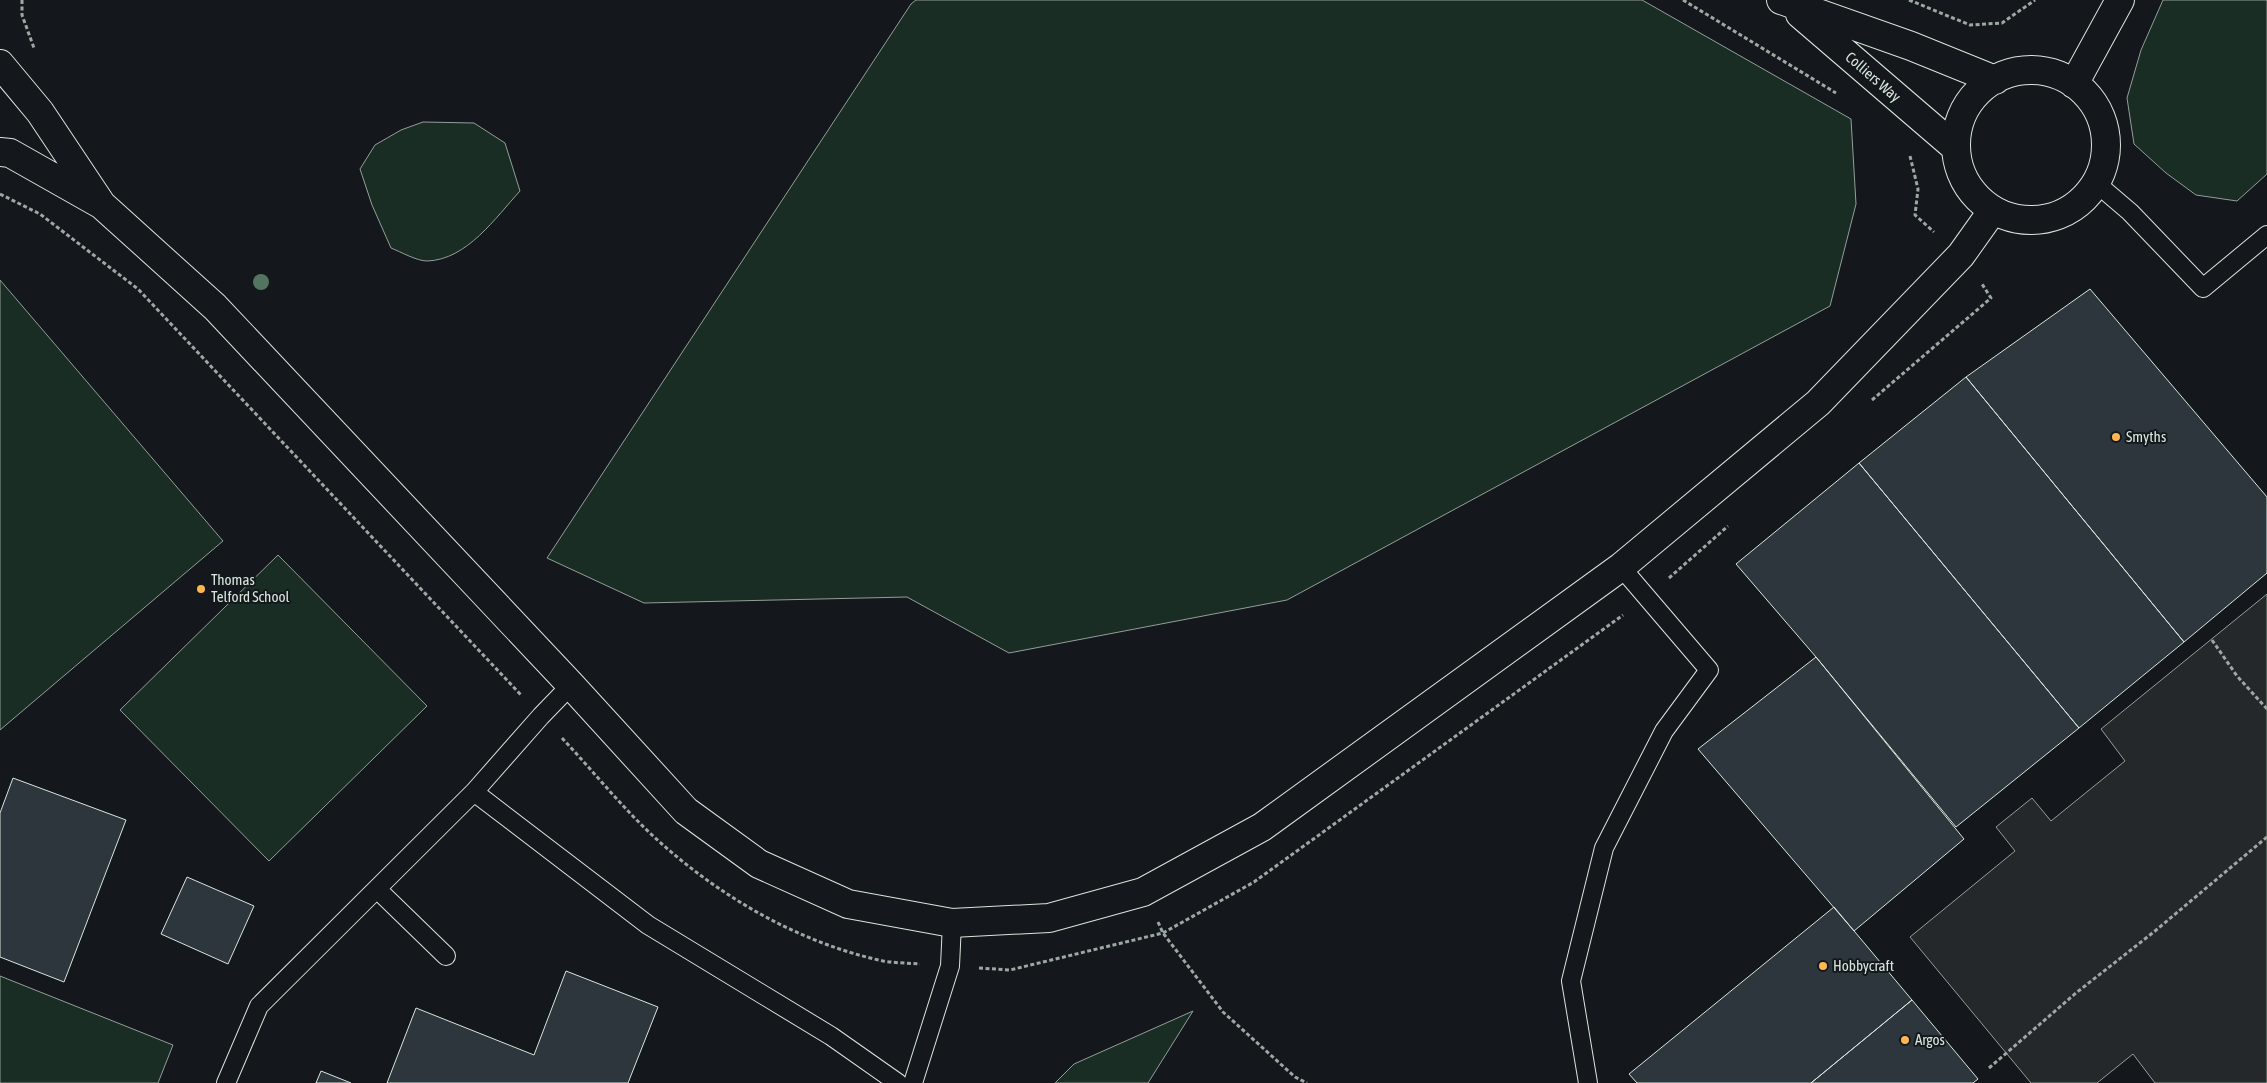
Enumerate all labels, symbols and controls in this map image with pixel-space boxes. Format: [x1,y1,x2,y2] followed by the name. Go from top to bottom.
[1842,48,1904,105] street label: Colliers Way
[2126,428,2166,445] place label: Smyths
[2110,431,2122,443] marker: Smyths
[211,571,289,605] place label: Thomas Telford School
[195,583,207,595] marker: Thomas Telford School
[1833,957,1894,974] place label: Hobbycraft
[1817,960,1829,972] marker: Hobbycraft
[1915,1031,1945,1048] place label: Argos
[1899,1034,1911,1046] marker: Argos

